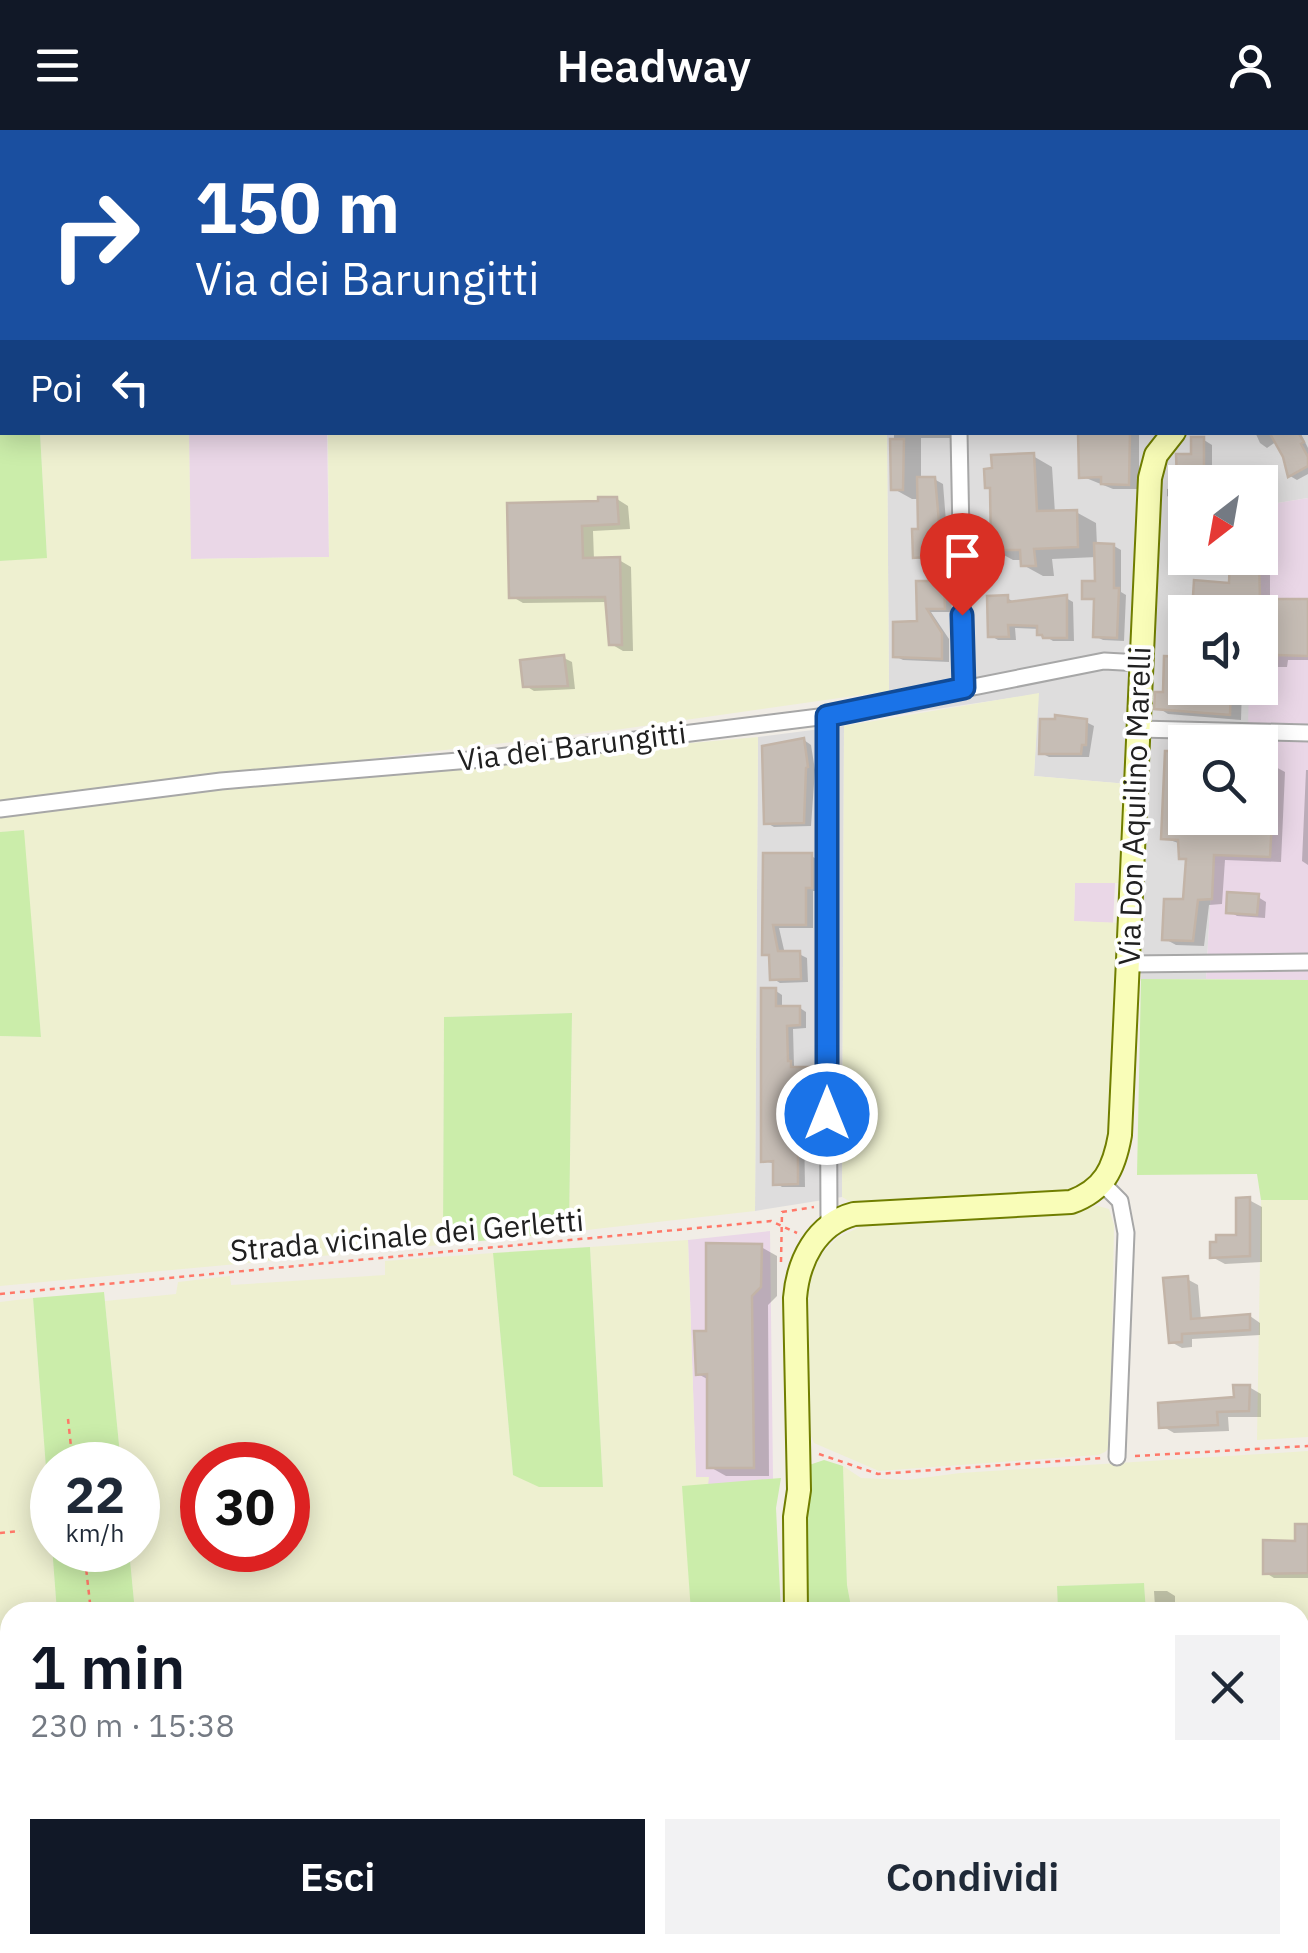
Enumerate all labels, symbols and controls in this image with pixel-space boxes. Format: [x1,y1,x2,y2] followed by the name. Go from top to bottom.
[557,36,751,94] text: Headway
[30,38,85,93] icon: menu
[1223,38,1278,93] icon: person
[195,161,400,252] text: 150 m
[30,170,160,300] icon: right
[195,249,539,307] text: Via dei Barungitti
[103,360,158,415] icon: left
[30,363,83,412] text: Poi
[1168,465,1278,575] north arrow
[1168,465,1278,835] map controls
[920,513,1005,616] pin
[935,528,990,583] icon: arrive
[1168,595,1278,705] button: sound
[1108,646,1159,966] street label: Via Don Aquilino Marelli
[455,712,688,779] street label: Via dei Barungitti
[1168,725,1278,835] button: search
[775,1062,879,1166] position arrow
[228,1200,585,1269] street label: Strada vicinale dei Gerletti
[180,1442,310,1572] speed limit sign: 30
[65,1462,125,1527] text: 22
[66,1516,124,1549] text: km/h
[30,1627,185,1706] text: 1 min
[1175,1635,1280,1740] button: close
[30,1704,235,1746] text: 230 m · 15:38
[30,1819,645,1934] button: Esci
[665,1819,1280,1934] button: Condividi

